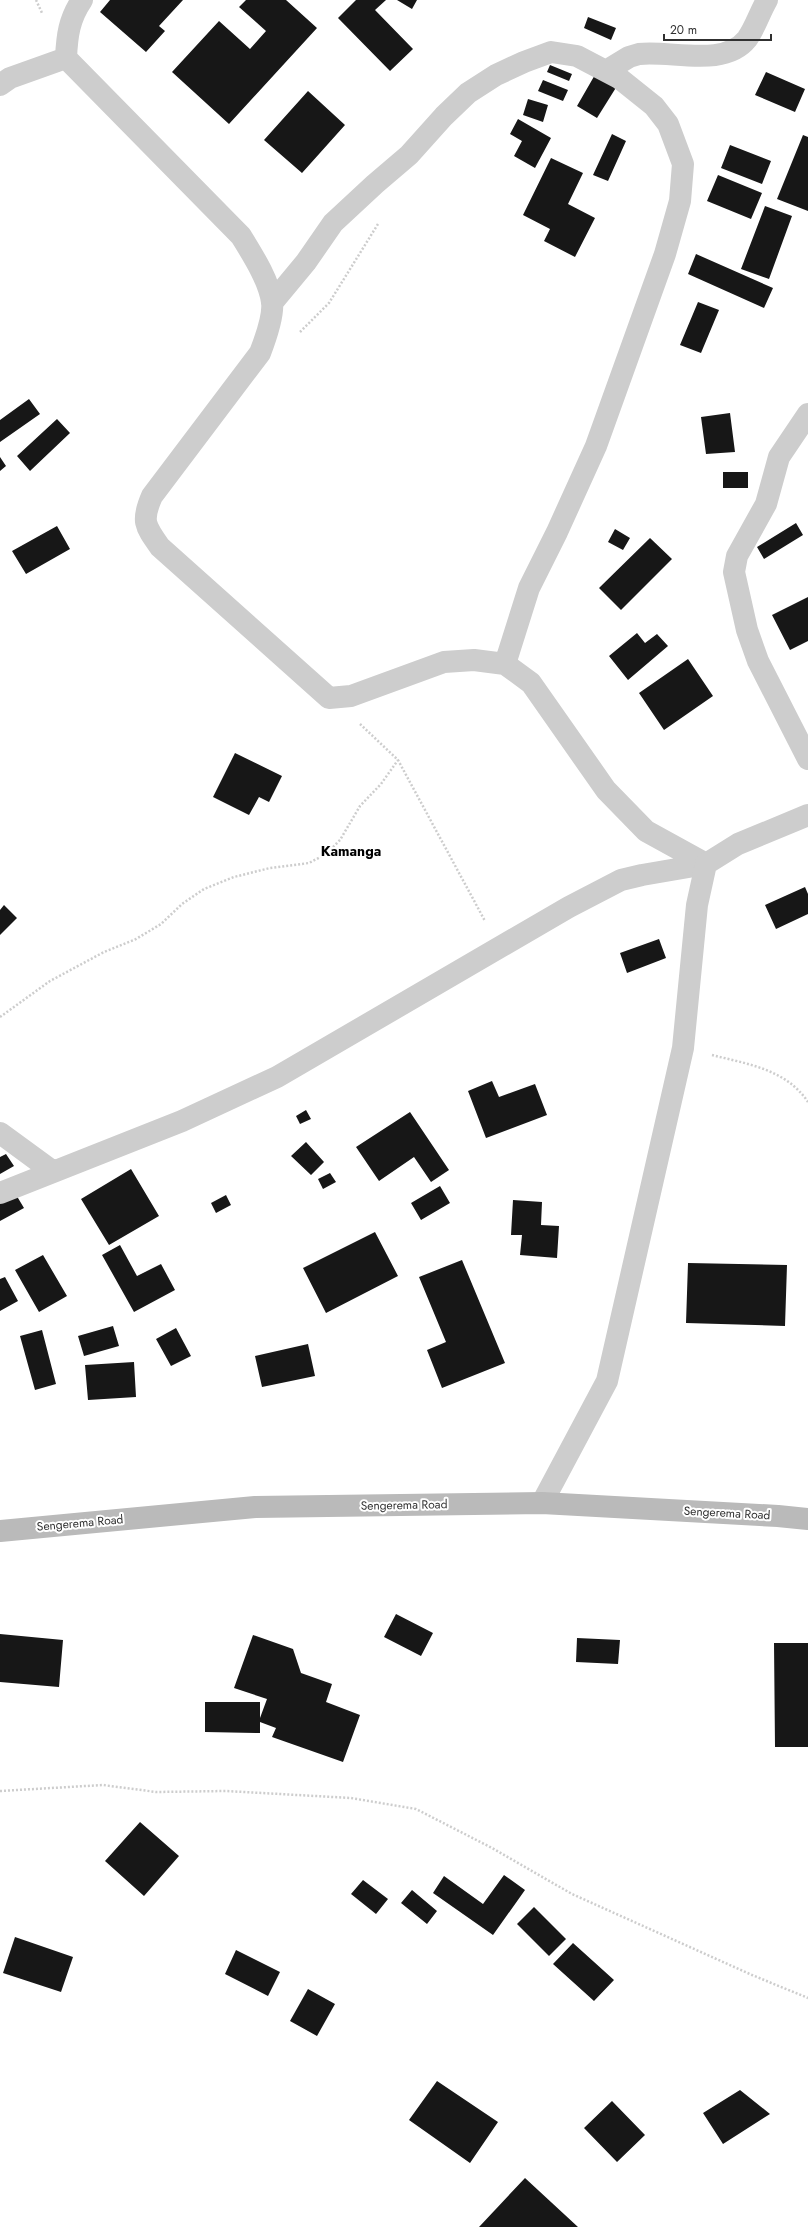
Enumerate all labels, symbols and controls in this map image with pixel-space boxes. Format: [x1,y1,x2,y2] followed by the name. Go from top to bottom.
[664,16,771,42] scale bar
[670,21,697,39] text: 20 m
[321,841,381,861] district label: Kamanga
[360,1495,448,1515] street label: Sengerema Road
[683,1502,771,1524] street label: Sengerema Road
[36,1510,124,1536] street label: Sengerema Road

